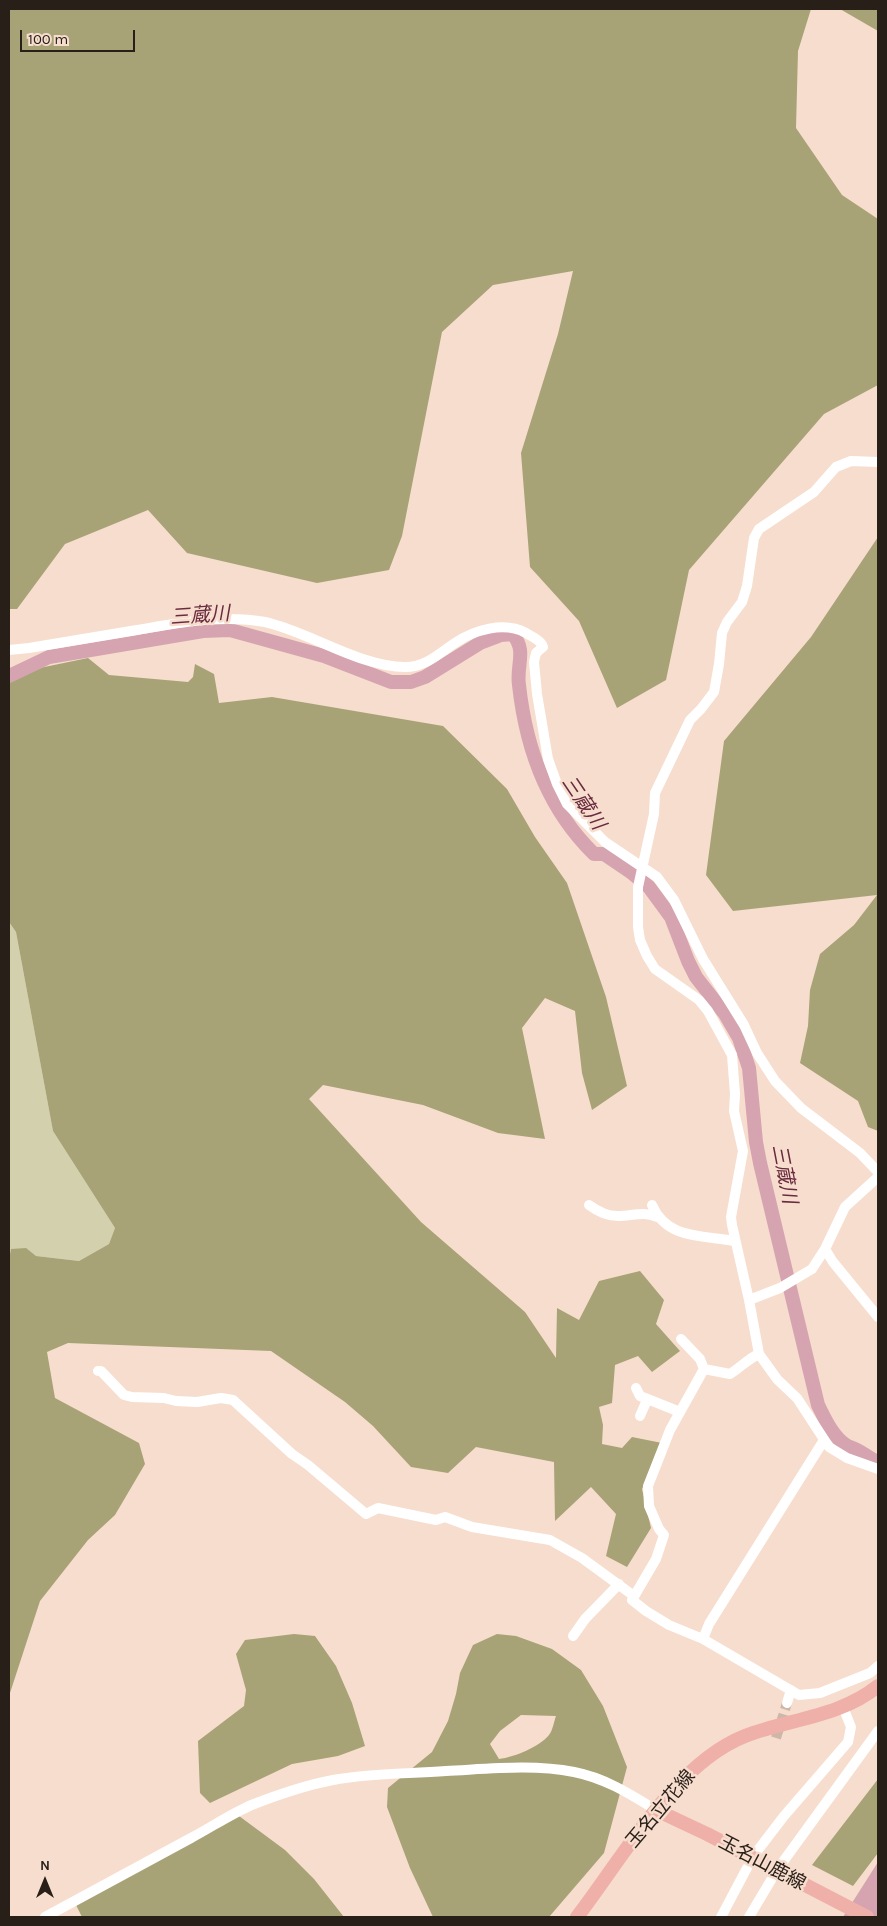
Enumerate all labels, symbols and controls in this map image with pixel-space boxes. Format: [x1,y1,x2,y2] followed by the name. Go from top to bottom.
[22,20,138,52] scale bar
[28,30,68,48] text: 100 m
[169,602,231,630] water label: 三蔵川
[556,771,610,835] water label: 三蔵川
[766,1142,802,1206] water label: 三蔵川
[622,1765,700,1853] street label: 玉名立花線
[715,1831,809,1895] street label: 玉名山鹿線
[20,1856,70,1906] north arrow
[40,1857,50,1874] text: N

